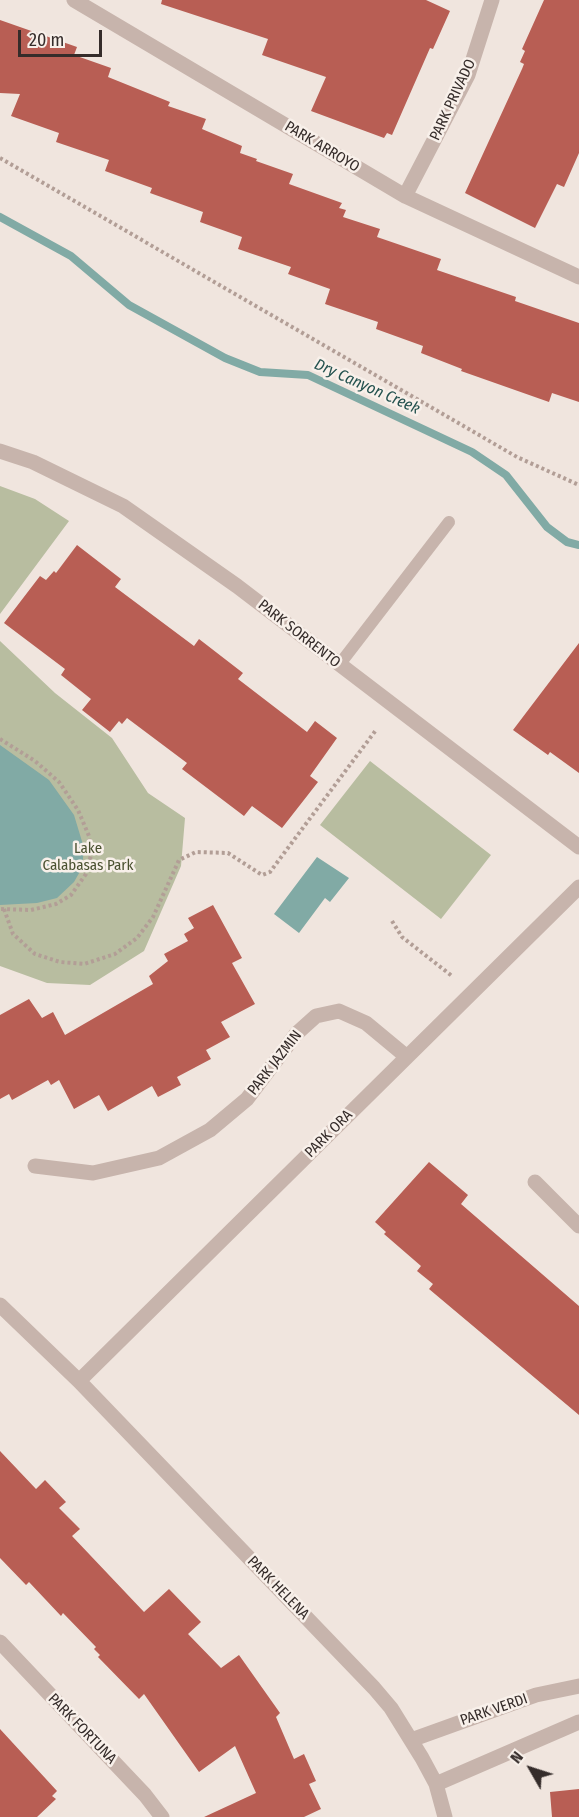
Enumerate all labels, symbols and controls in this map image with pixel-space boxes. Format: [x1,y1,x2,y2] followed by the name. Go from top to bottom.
[21,18,105,56] scale bar
[29,29,64,51] text: 20 m
[426,56,480,144] street label: PARK PRIVADO
[281,118,363,176] street label: PARK ARROYO
[311,355,423,419] water label: Dry Canyon Creek
[254,596,344,672] street label: PARK SORRENTO
[42,840,134,875] park label: Lake Calabasas Park
[244,1027,306,1099] street label: PARK JAZMIN
[301,1106,357,1162] street label: PARK ORA
[243,1553,313,1623] street label: PARK HELENA
[44,1690,120,1768] street label: PARK FORTUNA
[458,1690,530,1730] street label: PARK VERDI
[501,1739,561,1799] north arrow
[506,1748,527,1767] text: N

